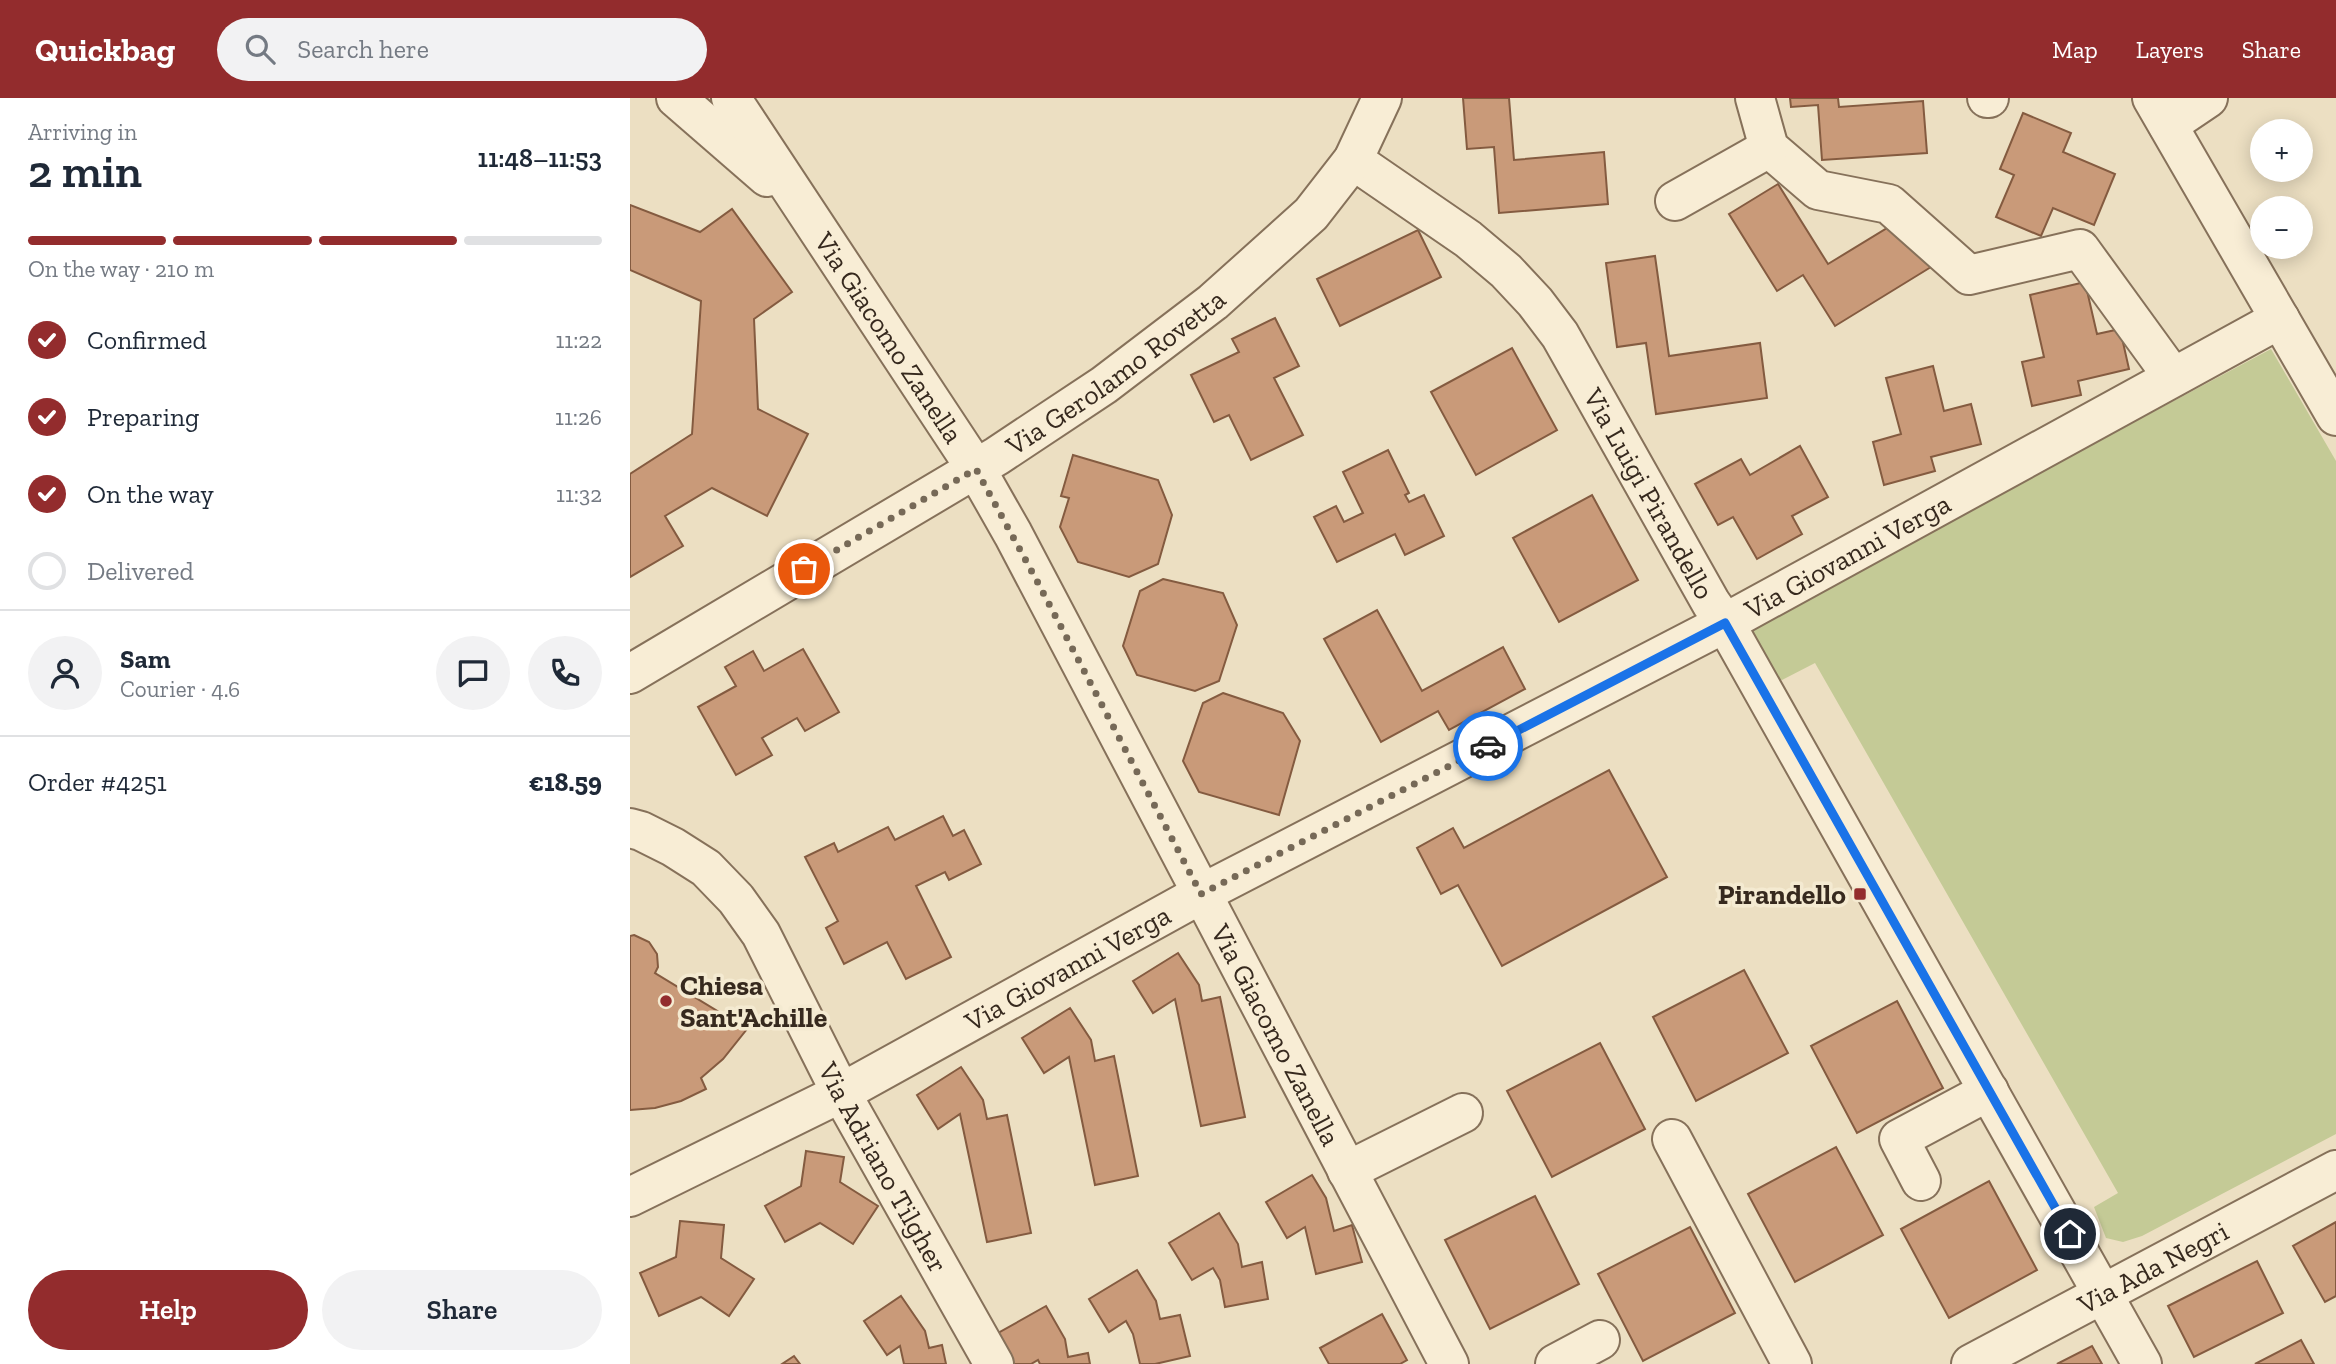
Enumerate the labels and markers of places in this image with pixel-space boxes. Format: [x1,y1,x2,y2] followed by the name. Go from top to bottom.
[774,539,834,599] pin
[1718,878,1846,911] place label: Pirandello
[1852,886,1868,902] marker: Pirandello
[680,969,827,1034] place label: Chiesa Sant'Achille
[658,993,674,1009] marker: Chiesa Sant'Achille
[2040,1204,2100,1264] pin

